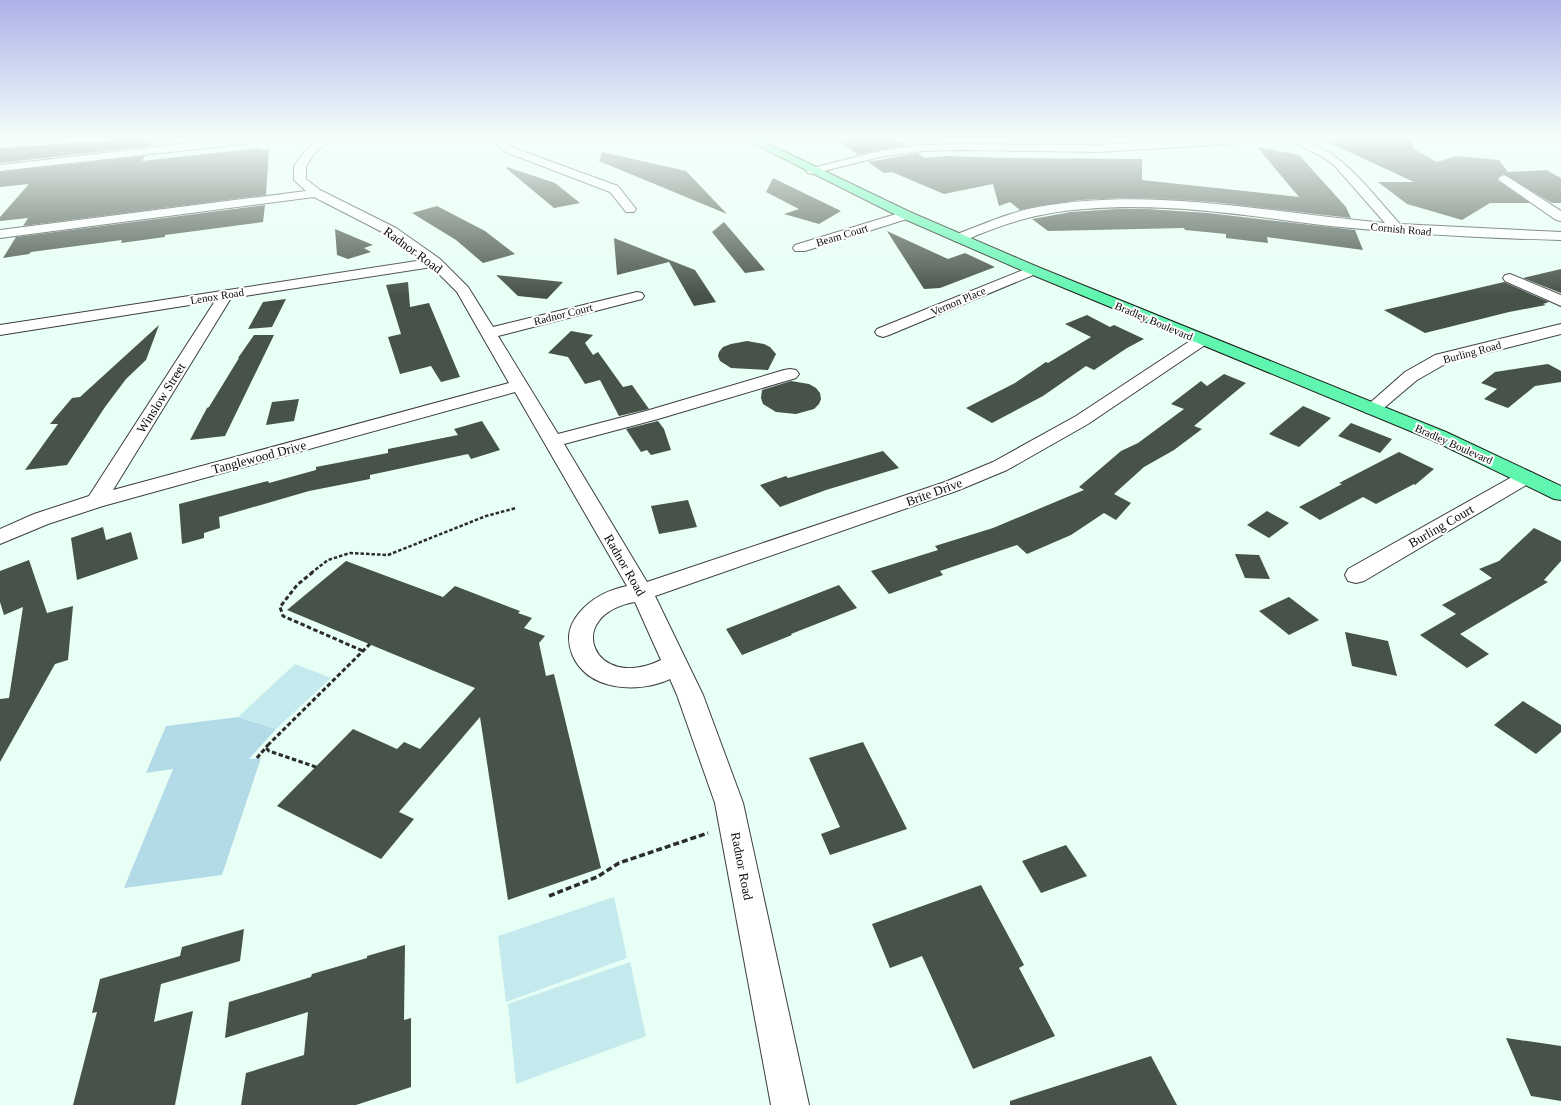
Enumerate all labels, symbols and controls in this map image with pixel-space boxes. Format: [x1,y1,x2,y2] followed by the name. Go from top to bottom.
[1370,220,1432,238] street label: Cornish Road
[815,221,869,249] street label: Beam Court
[381,224,446,277] street label: Radnor Road
[929,284,987,318] street label: Vernon Place
[189,286,245,306] street label: Lenox Road
[1113,299,1195,343] street label: Bradley Boulevard
[532,301,594,327] street label: Radnor Court
[1442,338,1503,366] street label: Burling Road
[133,360,189,436] street label: Winslow Street
[1413,422,1495,467] street label: Bradley Boulevard
[210,437,308,477] street label: Tanglewood Drive
[904,475,964,509] street label: Brite Drive
[1406,501,1477,551] street label: Burling Court
[601,531,649,599] street label: Radnor Road
[728,831,756,902] street label: Radnor Road

